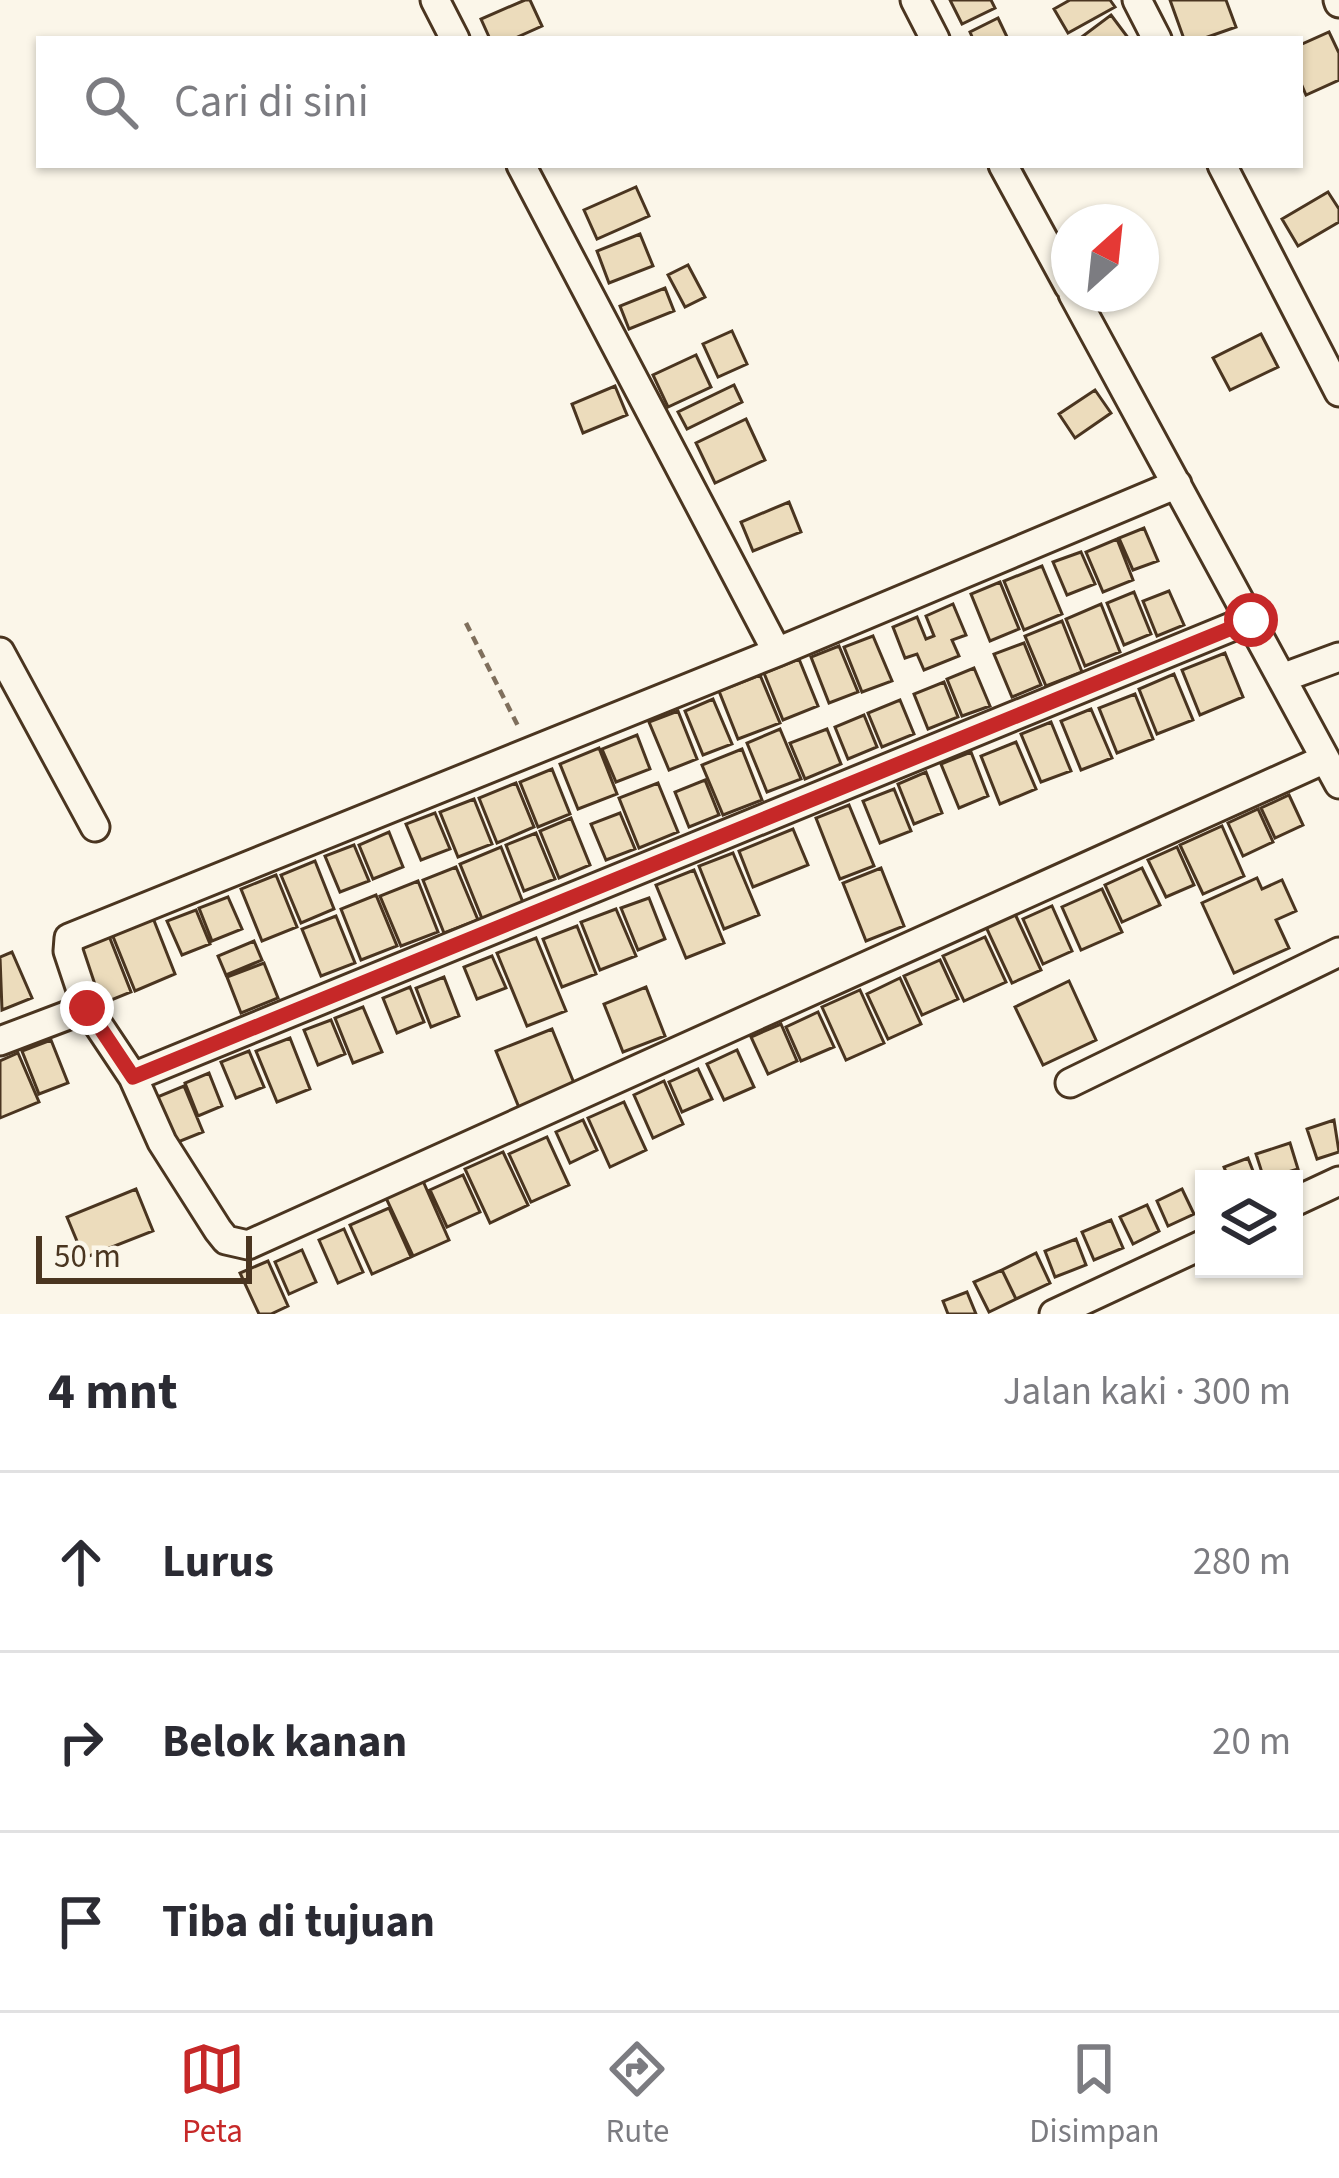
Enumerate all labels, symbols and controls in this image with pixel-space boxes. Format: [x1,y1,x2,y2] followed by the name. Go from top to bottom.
[36,36,1303,168] search box
[78,69,144,135] icon: search
[174,70,369,134] text: Cari di sini
[1051,204,1159,312] north arrow
[1224,593,1278,647] route start
[60,981,114,1035] route end
[1195,1170,1303,1278] map controls
[1195,1170,1303,1278] button: layers
[36,1230,252,1283] scale bar
[54,1233,121,1280] text: 50 m
[48,1356,178,1428] text: 4 mnt
[1003,1364,1291,1420] text: Jalan kaki · 300 m
[48,1529,114,1595] icon: ahead
[162,1530,274,1594] text: Lurus
[1193,1534,1291,1590] text: 280 m
[48,1709,114,1775] icon: right
[162,1710,407,1774] text: Belok kanan
[1212,1714,1291,1770] text: 20 m
[48,1889,114,1955] icon: arrive
[162,1890,435,1954] text: Tiba di tujuan
[179,2036,245,2155] tab: Peta
[604,2036,670,2155] tab: Rute
[1029,2036,1160,2155] tab: Disimpan

